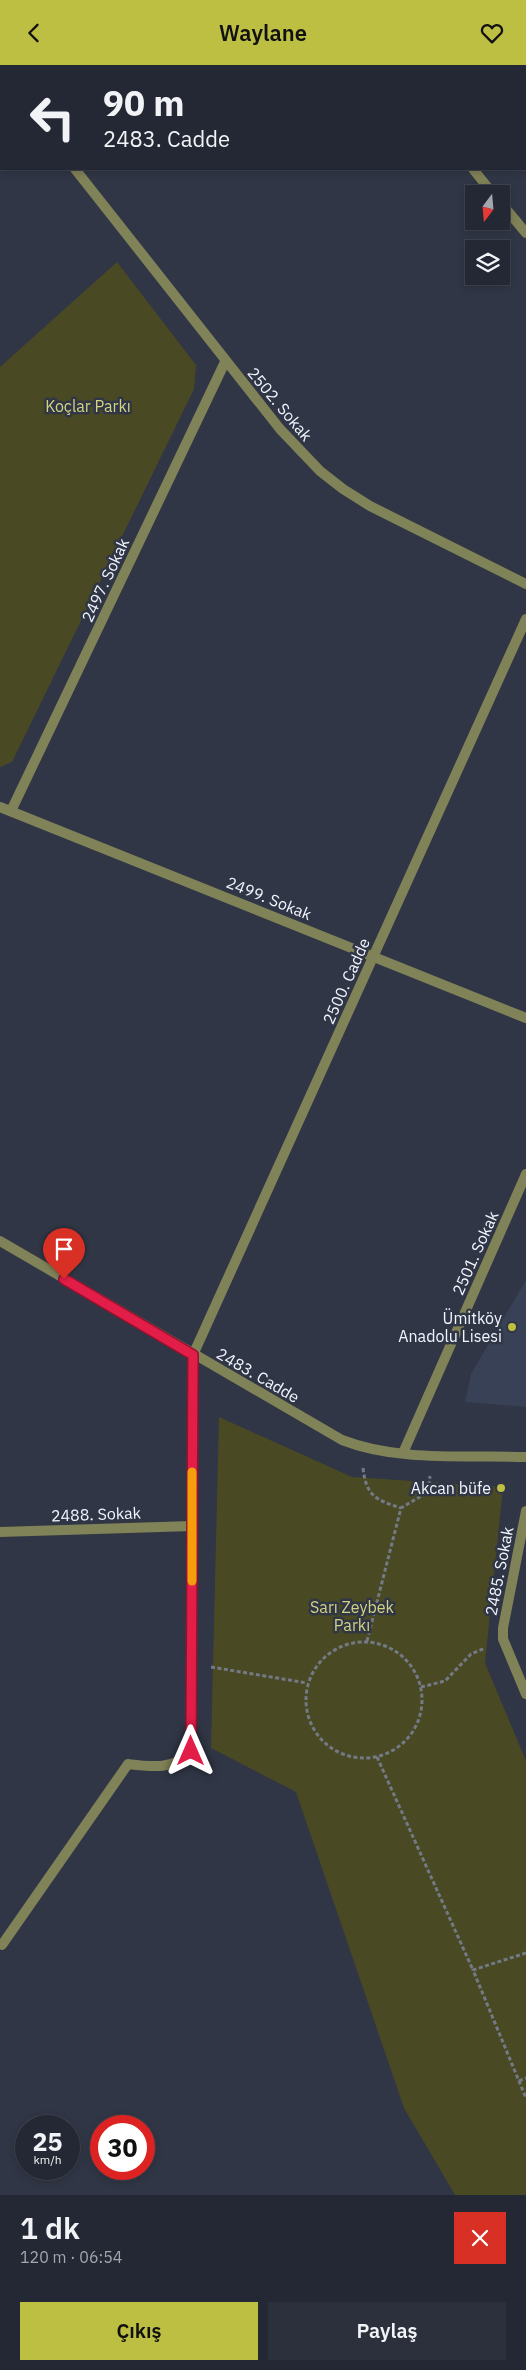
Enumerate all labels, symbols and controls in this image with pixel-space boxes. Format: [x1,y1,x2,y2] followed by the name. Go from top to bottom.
[219,18,307,47] text: Waylane
[20,19,48,47] icon: back
[478,19,506,47] icon: heart
[103,80,185,126] text: 90 m
[20,85,85,150] icon: left
[103,124,230,153] text: 2483. Cadde
[465,185,510,230] north arrow
[465,185,510,285] map controls
[465,240,510,285] button: layers
[243,363,317,445] street label: 2502. Sokak
[45,396,131,416] park label: Koçlar Parkı
[77,534,133,625] street label: 2497. Sokak
[223,872,315,924] street label: 2499. Sokak
[318,935,374,1027] street label: 2500. Cadde
[448,1207,503,1298] street label: 2501. Sokak
[43,1228,85,1279] pin
[50,1235,78,1263] icon: arrive
[398,1308,502,1346] place label: Ümitköy Anadolu Lisesi
[506,1321,518,1333] marker: Ümitköy Anadolu Lisesi
[213,1343,303,1407] street label: 2483. Cadde
[411,1478,491,1498] place label: Akcan büfe
[495,1482,507,1494] marker: Akcan büfe
[51,1502,142,1526] street label: 2488. Sokak
[481,1524,518,1617] street label: 2485. Sokak
[310,1597,395,1635] park label: Sarı Zeybek Parkı
[164,1724,216,1776] position arrow
[90,2115,155,2180] speed limit sign: 30
[32,2125,63,2158] text: 25
[33,2152,62,2167] text: km/h
[20,2208,80,2247] text: 1 dk
[454,2212,506,2264] button: close
[20,2247,122,2267] text: 120 m · 06:54
[20,2302,258,2360] button: Çıkış
[268,2302,506,2360] button: Paylaş

